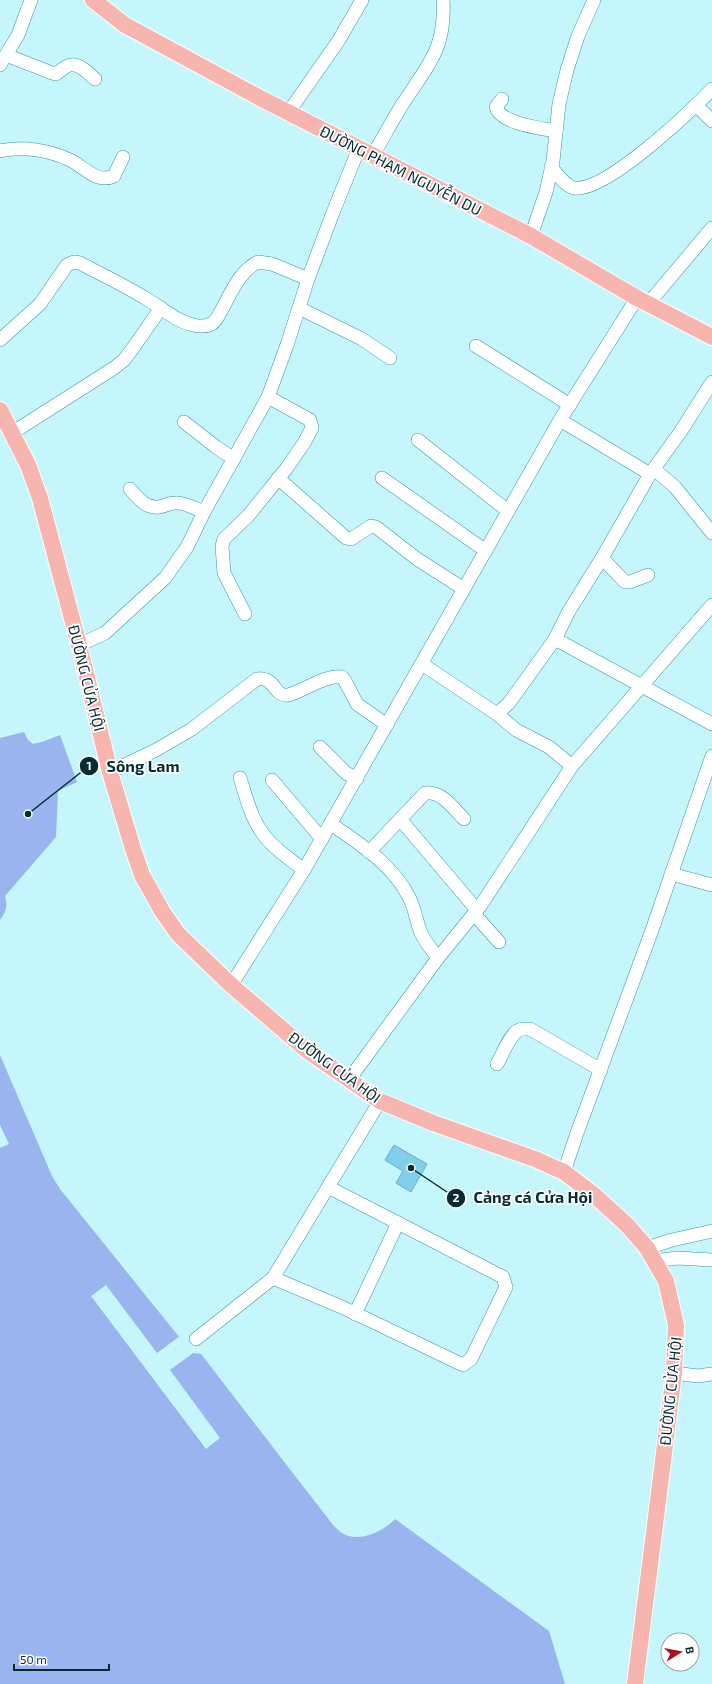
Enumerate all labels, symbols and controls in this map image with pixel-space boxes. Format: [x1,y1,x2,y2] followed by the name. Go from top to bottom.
[317,120,486,219] street label: ĐƯỜNG PHẠM NGUYỄN DU
[65,623,110,733] street label: ĐƯỜNG CỬA HỘI
[79,752,188,780] callout: Sông Lam
[107,756,179,775] text: Sông Lam
[86,758,92,772] text: 1
[286,1027,385,1106] street label: ĐƯỜNG CỬA HỘI
[446,1184,601,1212] callout: Cảng cá Cửa Hội
[474,1187,592,1206] text: Cảng cá Cửa Hội
[453,1190,460,1204] text: 2
[654,1336,685,1446] street label: ĐƯỜNG CỬA HỘI
[660,1632,700,1672] north arrow
[683,1645,697,1655] text: B
[14,1646,109,1672] scale bar
[20,1652,47,1666] text: 50 m

